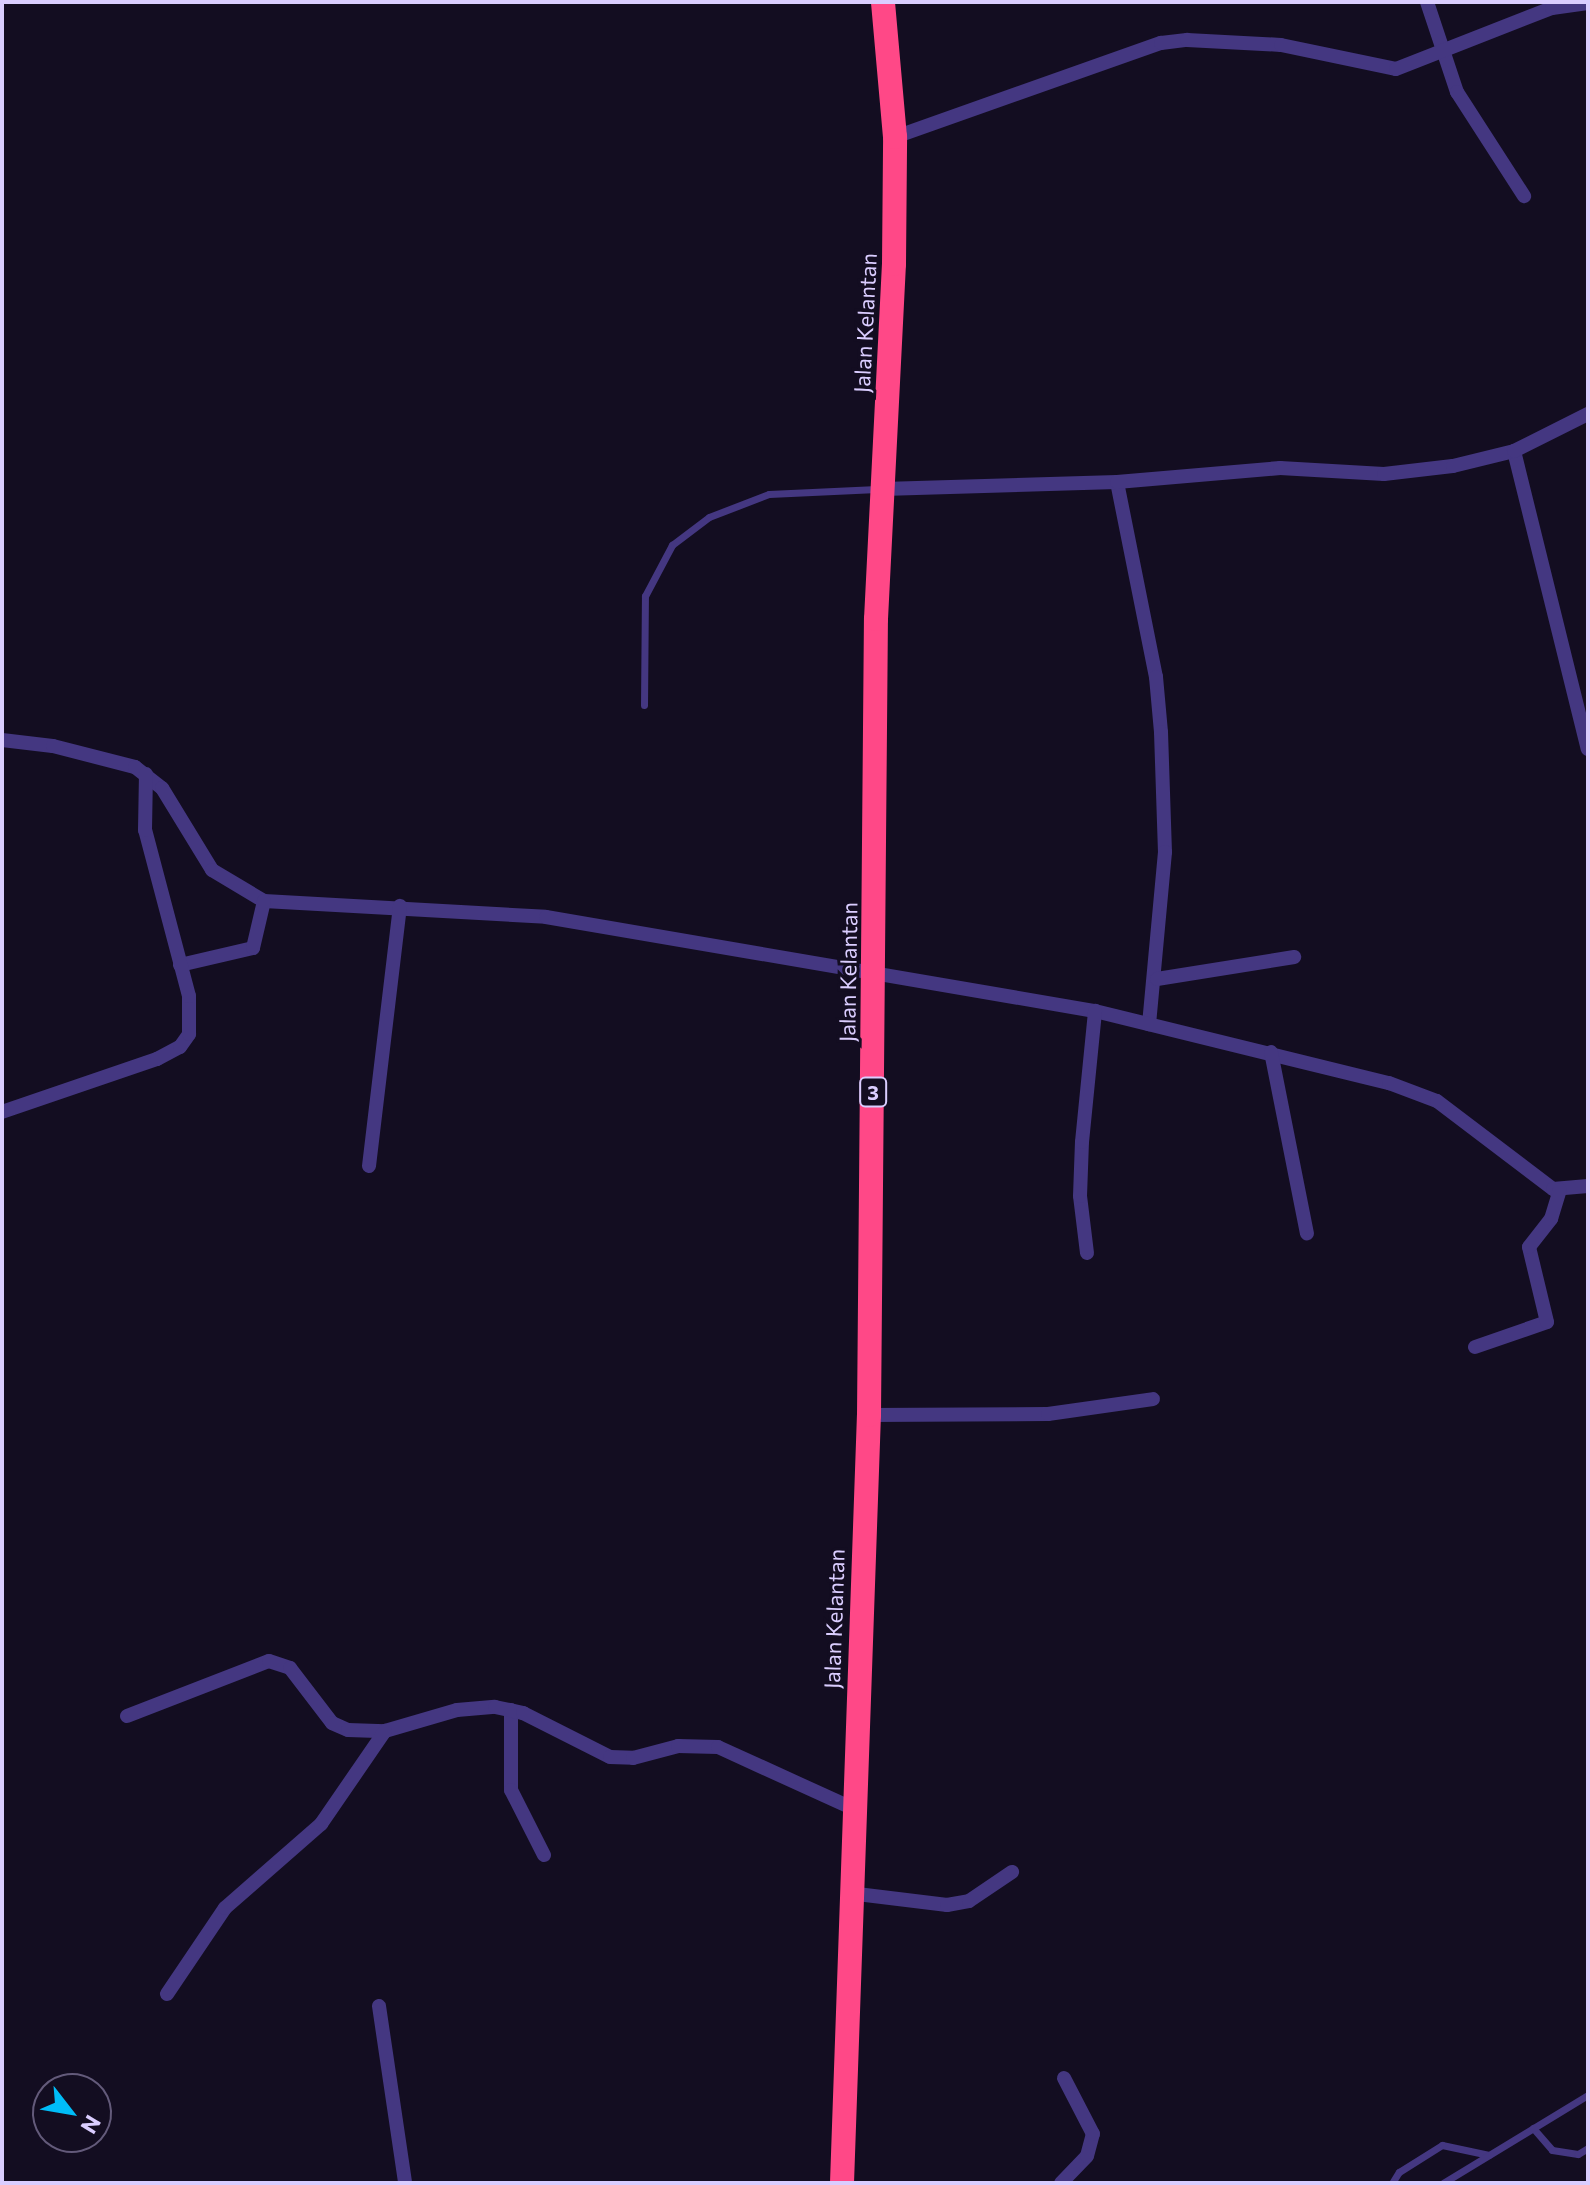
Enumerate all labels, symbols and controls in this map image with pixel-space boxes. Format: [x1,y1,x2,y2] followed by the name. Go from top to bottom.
[848,252,882,394] street label: Jalan Kelantan
[834,902,862,1042] street label: Jalan Kelantan
[859,1076,887,1108] road number: 3
[818,1548,850,1690] street label: Jalan Kelantan
[32,2073,112,2153] north arrow
[75,2111,107,2139] text: N

